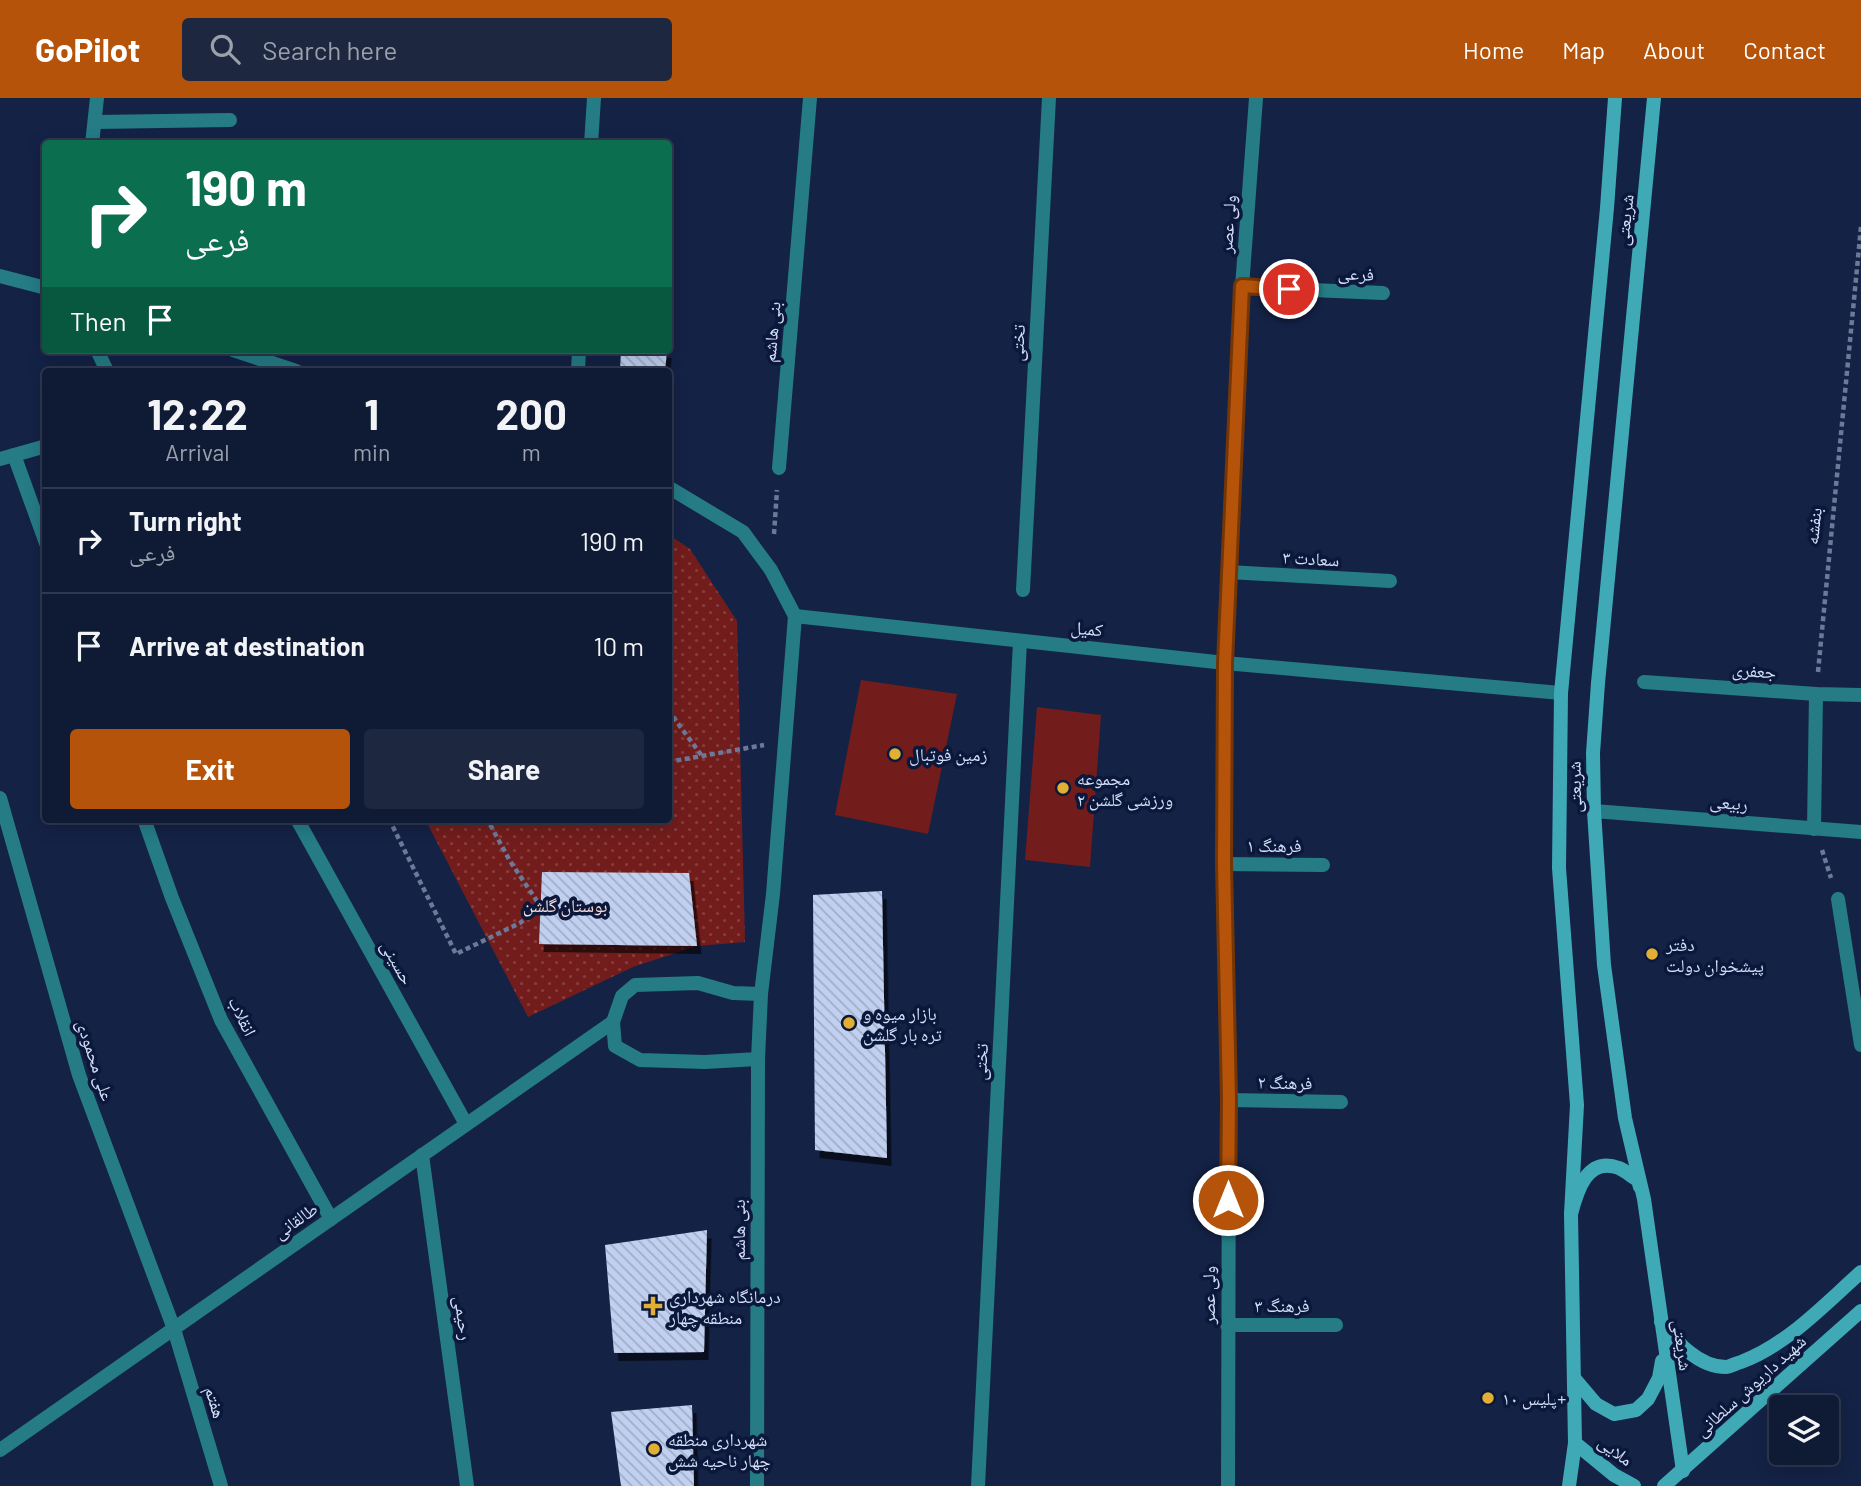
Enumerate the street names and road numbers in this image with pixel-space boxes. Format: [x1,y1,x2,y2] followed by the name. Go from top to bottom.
[1610,193,1639,247] street label: شریعتی
[1214,194,1241,255] street label: ولی عصر
[1337,261,1375,286] street label: فرعی
[757,300,787,364] street label: بنی هاشم
[1005,324,1030,362] street label: تختی
[1800,506,1826,546] street label: بنفشه
[1282,546,1340,570] street label: سعادت ۳
[1070,615,1105,642] street label: کمیل
[1731,657,1777,684] street label: جعفری
[1563,761,1586,813] street label: شریعتی
[1709,789,1749,816] street label: ربیعی
[1247,834,1301,856] street label: فرهنگ ۱
[376,936,419,989] street label: حسینی
[224,993,262,1040] street label: انقلاب
[72,1017,119,1104] street label: علی محمودی
[968,1043,993,1081] street label: تختی
[1257,1071,1313,1093] street label: فرهنگ ۲
[269,1197,322,1244] street label: طالقانی
[727,1199,751,1261] street label: بنی هاشم
[1197,1266,1220,1325] street label: ولی عصر
[449,1294,478,1342] street label: رحیمی
[1255,1294,1309,1316] street label: فرهنگ ۳
[1668,1318,1697,1372] street label: شریعتی
[1690,1329,1811,1441] street label: شهید داریوش سلطانی
[199,1383,231,1421] street label: هفتم
[1594,1430,1638,1471] street label: ملایی

